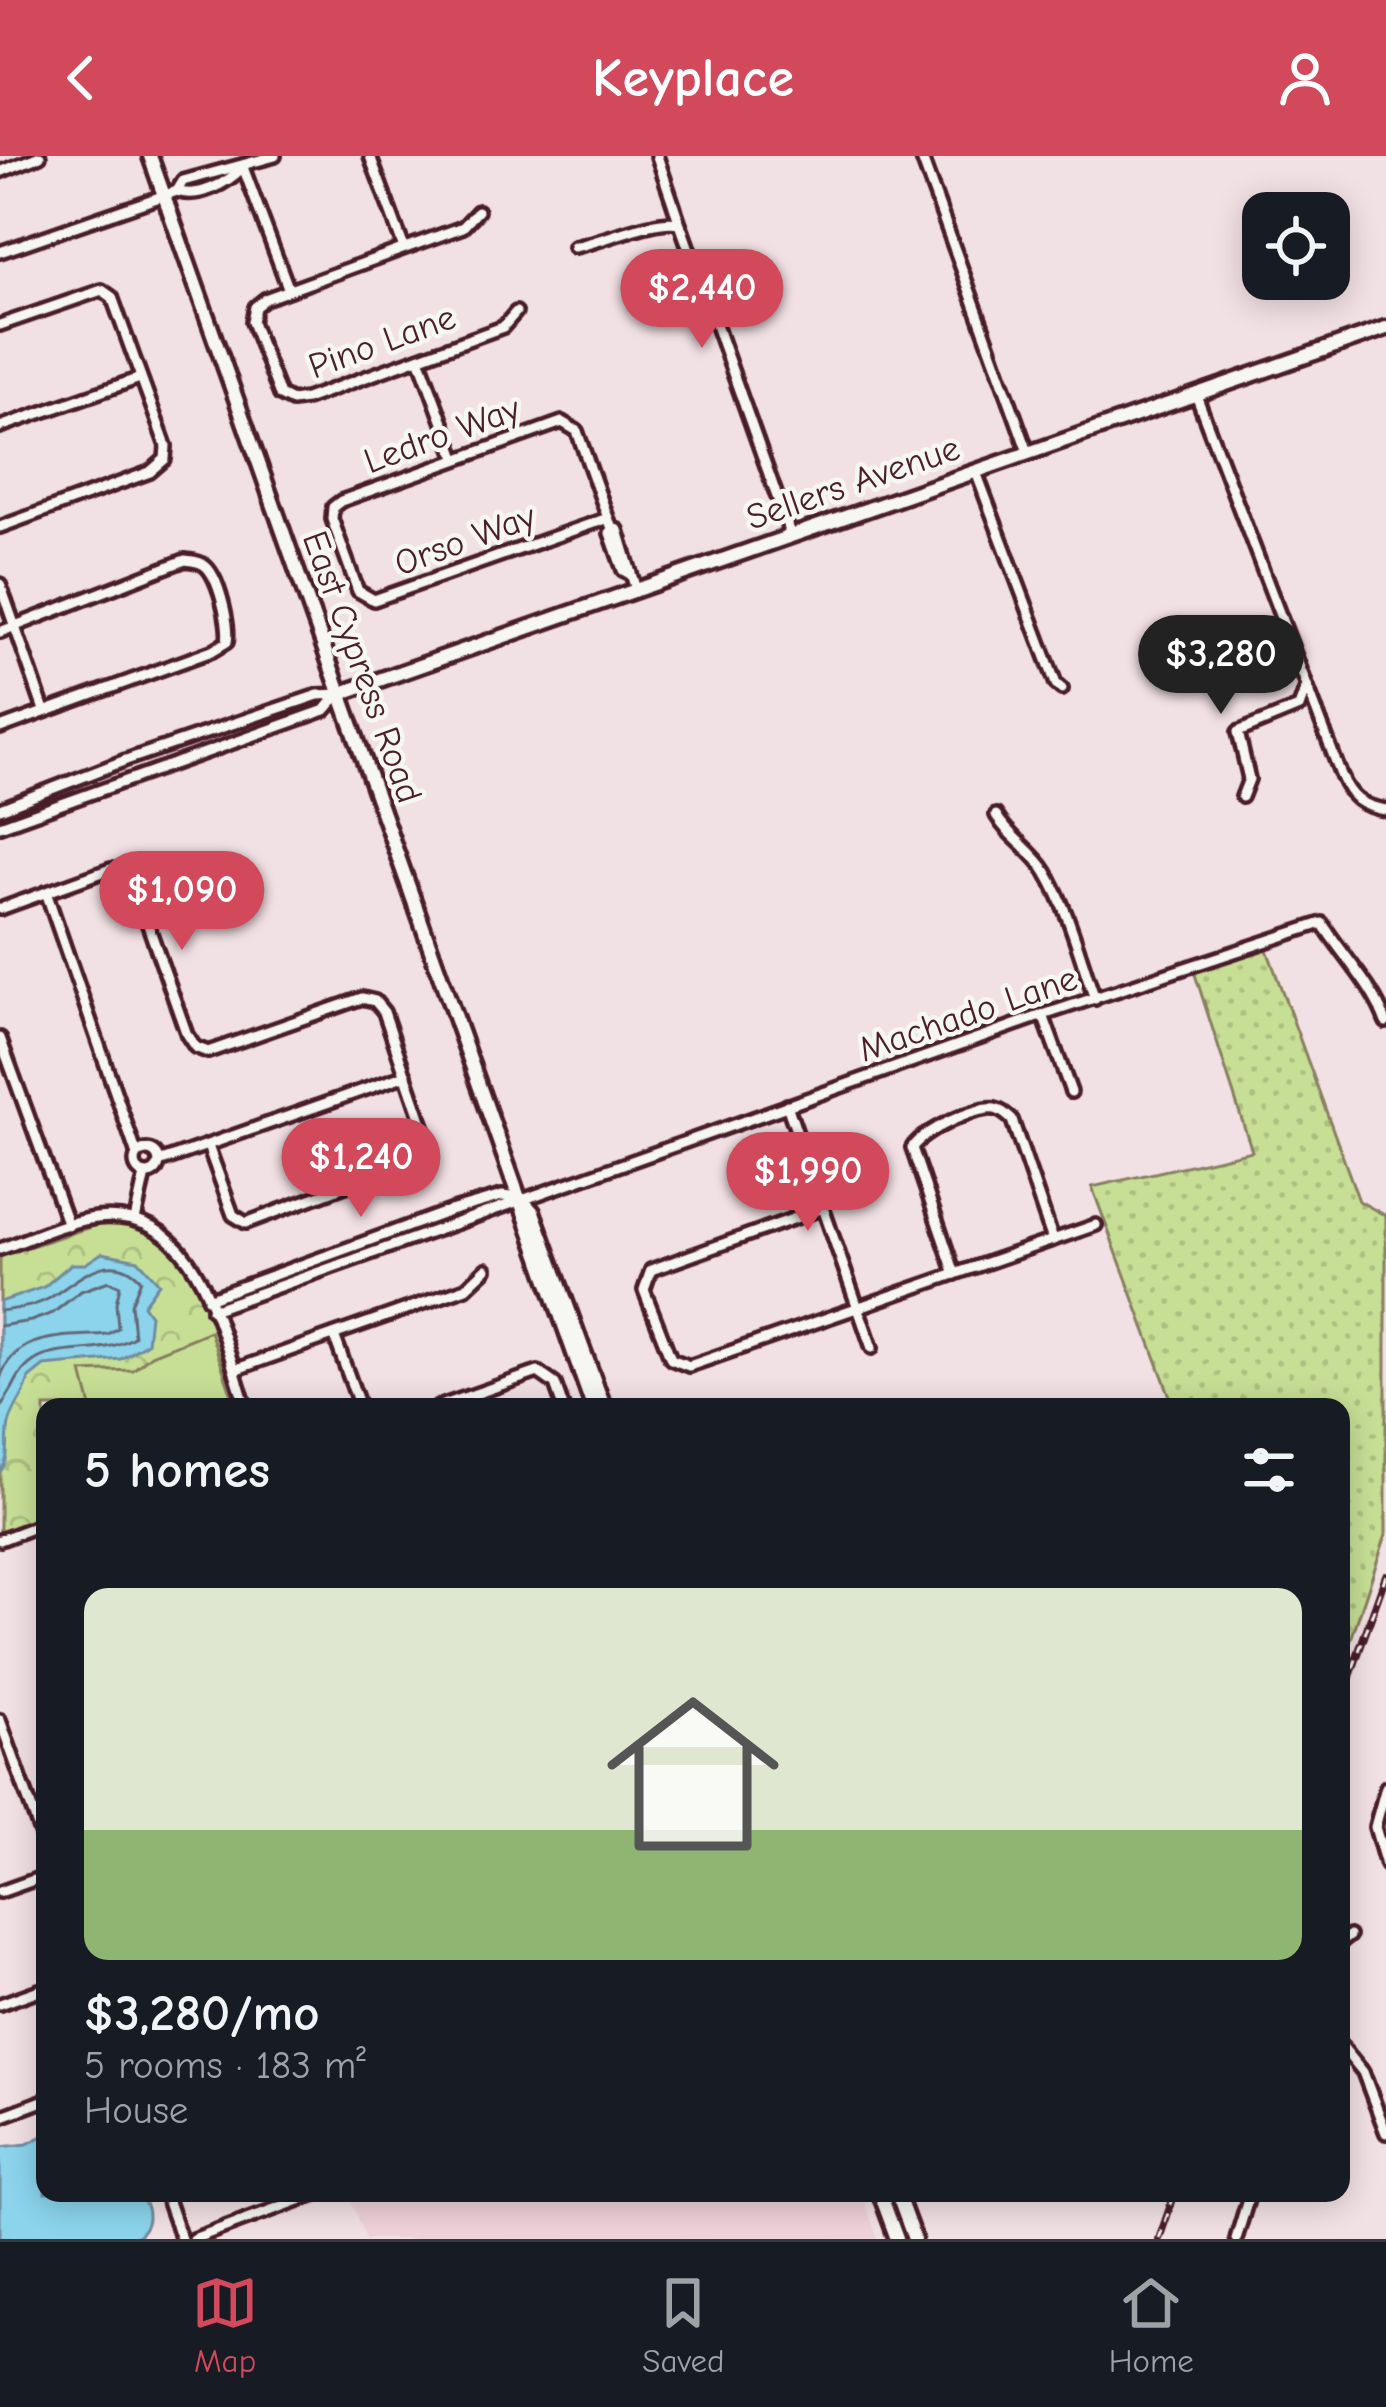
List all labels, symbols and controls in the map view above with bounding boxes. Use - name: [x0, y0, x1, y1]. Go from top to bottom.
- icon: back: [48, 45, 114, 111]
- icon: person: [1272, 45, 1338, 111]
- text: Keyplace: [592, 47, 794, 110]
- map controls: [1242, 192, 1350, 300]
- button: locate: [1242, 192, 1350, 300]
- pin: $2,440: [604, 249, 800, 351]
- text: $2,440: [647, 265, 757, 310]
- street label: Pino Lane: [303, 297, 461, 387]
- street label: Ledro Way: [359, 388, 526, 482]
- street label: Sellers Avenue: [741, 427, 965, 539]
- street label: Orso Way: [389, 495, 542, 584]
- street label: East Cypress Road: [294, 525, 430, 809]
- pin: $3,280: [1123, 615, 1319, 717]
- text: $3,280: [1165, 631, 1277, 676]
- pin: $1,090: [84, 851, 280, 953]
- text: $1,090: [126, 867, 238, 912]
- street label: Machado Lane: [854, 957, 1082, 1071]
- pin: $1,240: [263, 1118, 459, 1220]
- pin: $1,990: [710, 1132, 906, 1234]
- text: $1,240: [308, 1134, 414, 1179]
- text: $1,990: [753, 1148, 863, 1193]
- icon: filters: [1236, 1437, 1302, 1503]
- text: 5 homes: [84, 1441, 270, 1500]
- icon: home: [585, 1666, 801, 1882]
- text: $3,280/mo: [84, 1984, 320, 2043]
- text: 5 rooms · 183 m²: [84, 2043, 366, 2088]
- text: House: [84, 2088, 188, 2133]
- tab: Map: [192, 2270, 258, 2380]
- tab: Saved: [642, 2270, 725, 2380]
- tab: Home: [1109, 2270, 1194, 2380]

